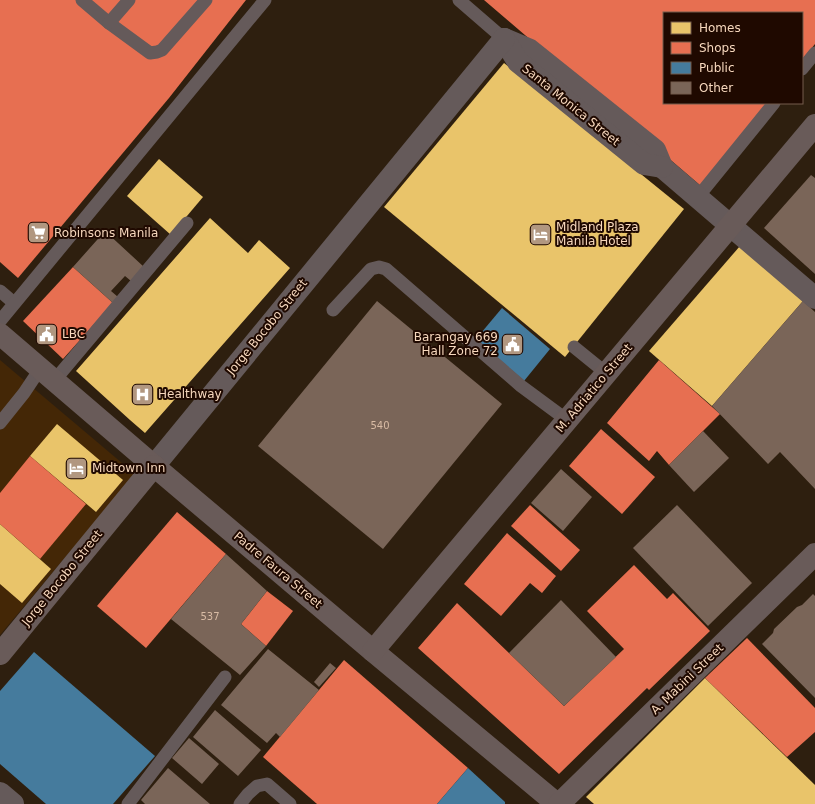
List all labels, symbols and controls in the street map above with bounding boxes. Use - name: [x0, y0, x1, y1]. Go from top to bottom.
- legend: [663, 12, 803, 104]
- text: Homes: [699, 21, 741, 35]
- text: Shops: [699, 41, 735, 55]
- street label: Santa Monica Street: [519, 61, 623, 149]
- text: Public: [699, 61, 735, 75]
- text: Other: [699, 81, 733, 95]
- supermarket icon: Robinsons Manila: [26, 220, 52, 246]
- place label: Midland Plaza Manila Hotel: [556, 220, 639, 248]
- hotel icon: Midland Plaza Manila Hotel: [527, 221, 553, 247]
- place label: Robinsons Manila: [54, 226, 158, 240]
- street label: Jorge Bocobo Street: [223, 276, 310, 378]
- public building icon: LBC: [34, 321, 60, 347]
- place label: LBC: [62, 327, 85, 341]
- place label: Barangay 669 Hall Zone 72: [414, 330, 498, 358]
- public building icon: Barangay 669 Hall Zone 72: [500, 331, 526, 357]
- street label: M. Adriatico Street: [553, 341, 635, 435]
- hospital icon: Healthway: [130, 381, 156, 407]
- place label: Healthway: [158, 387, 222, 401]
- house number: 540: [370, 420, 390, 431]
- hotel icon: Midtown Inn: [63, 455, 89, 481]
- place label: Midtown Inn: [92, 461, 165, 475]
- street label: Jorge Bocobo Street: [18, 527, 105, 629]
- street label: Padre Faura Street: [231, 529, 325, 611]
- house number: 537: [200, 611, 220, 622]
- street label: A. Mabini Street: [648, 641, 726, 717]

